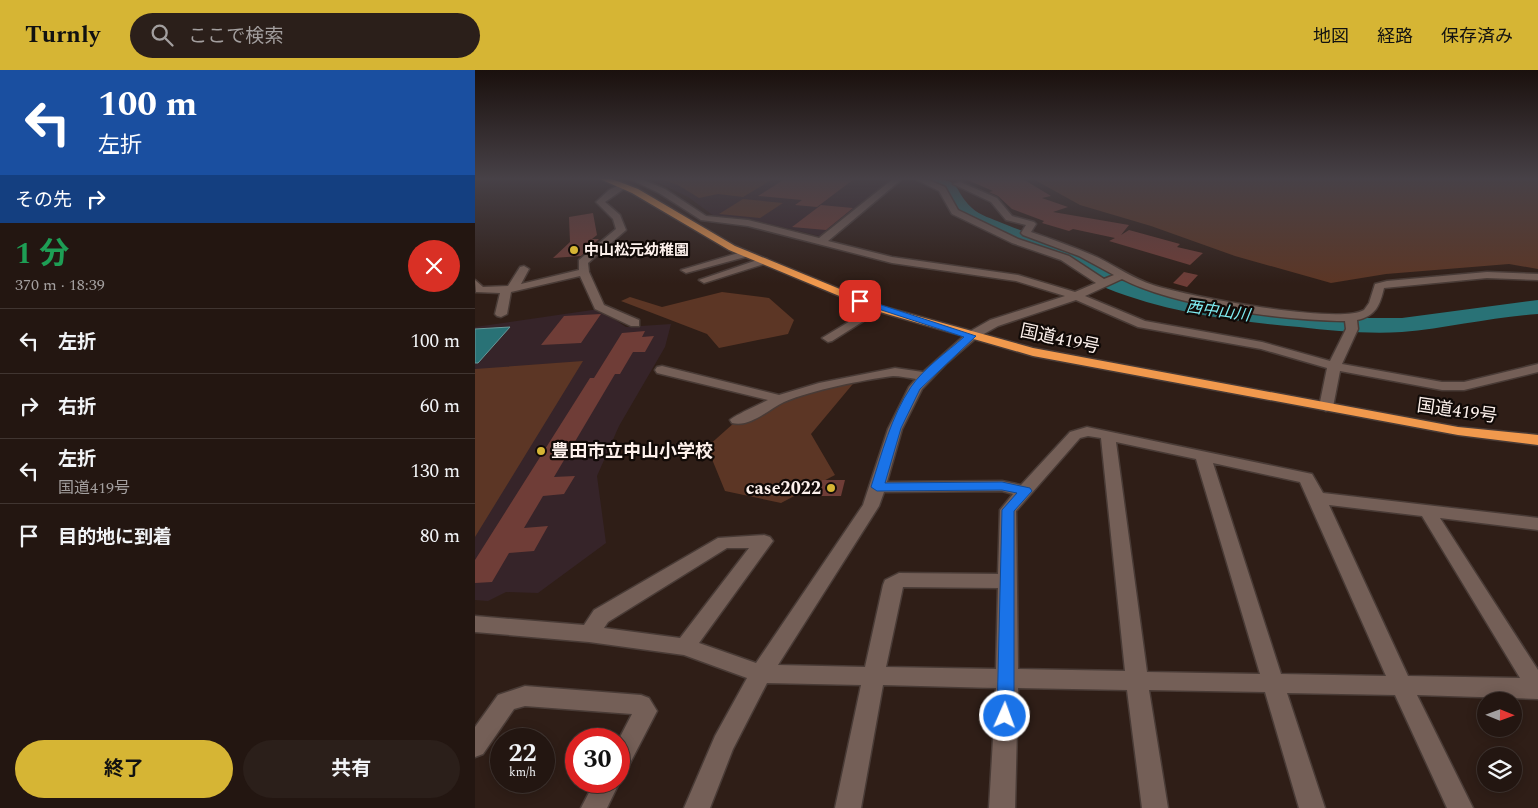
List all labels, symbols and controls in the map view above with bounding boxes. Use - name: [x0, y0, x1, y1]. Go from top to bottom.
- search box: [130, 13, 480, 58]
- text: Turnly: [25, 17, 100, 53]
- icon: search: [148, 21, 176, 49]
- text: ここで検索: [188, 22, 283, 51]
- text: 地図: [1313, 23, 1349, 50]
- text: 経路: [1377, 23, 1413, 50]
- text: 保存済み: [1441, 23, 1513, 50]
- text: 100 m: [98, 78, 197, 131]
- icon: left: [15, 90, 80, 155]
- text: 左折: [98, 129, 142, 162]
- icon: right: [82, 185, 110, 213]
- text: その先: [15, 186, 72, 215]
- text: 1 分: [15, 231, 69, 277]
- place label: 中山松元幼稚園: [584, 239, 689, 262]
- button: close: [408, 240, 460, 292]
- marker: 中山松元幼稚園: [568, 244, 580, 256]
- text: 370 m · 18:39: [15, 273, 105, 297]
- pin: [839, 280, 881, 322]
- icon: arrive: [846, 287, 874, 315]
- water label: 西中山川: [1185, 295, 1253, 328]
- street label: 国道419号: [1018, 317, 1102, 361]
- icon: left: [15, 327, 43, 355]
- text: 100 m: [410, 327, 460, 356]
- text: 左折: [58, 328, 96, 357]
- icon: right: [15, 392, 43, 420]
- text: 60 m: [420, 392, 460, 421]
- street label: 国道419号: [1415, 392, 1499, 430]
- text: 右折: [58, 393, 96, 422]
- place label: 豊田市立中山小学校: [551, 438, 713, 465]
- text: 左折: [58, 445, 96, 474]
- marker: 豊田市立中山小学校: [535, 445, 547, 457]
- icon: left: [15, 457, 43, 485]
- text: 130 m: [410, 457, 460, 486]
- place label: case2022: [746, 475, 821, 502]
- text: 国道419号: [58, 476, 130, 500]
- marker: case2022: [825, 482, 837, 494]
- icon: arrive: [15, 522, 43, 550]
- text: 80 m: [420, 522, 460, 551]
- text: 目的地に到着: [58, 523, 172, 552]
- position arrow: [978, 689, 1030, 741]
- north arrow: [1477, 692, 1523, 738]
- map controls: [1477, 692, 1522, 792]
- speed limit sign: 30: [565, 728, 630, 793]
- text: 22: [508, 735, 537, 773]
- button: 終了: [15, 740, 233, 798]
- button: 共有: [243, 740, 460, 798]
- button: layers: [1477, 747, 1522, 792]
- text: km/h: [509, 763, 536, 782]

